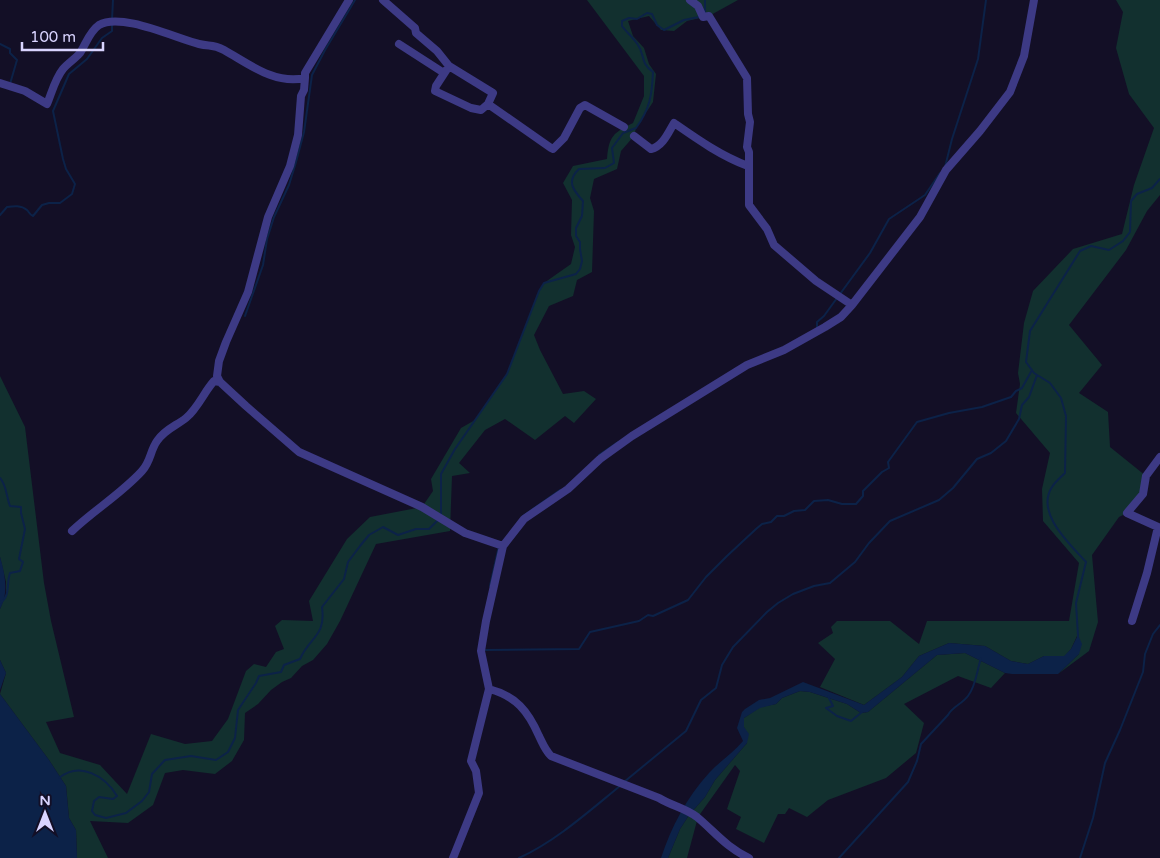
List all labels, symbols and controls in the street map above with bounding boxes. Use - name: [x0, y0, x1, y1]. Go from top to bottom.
- scale bar: [22, 20, 104, 52]
- text: 100 m: [30, 28, 76, 46]
- north arrow: [20, 788, 70, 838]
- text: N: [39, 792, 51, 809]

